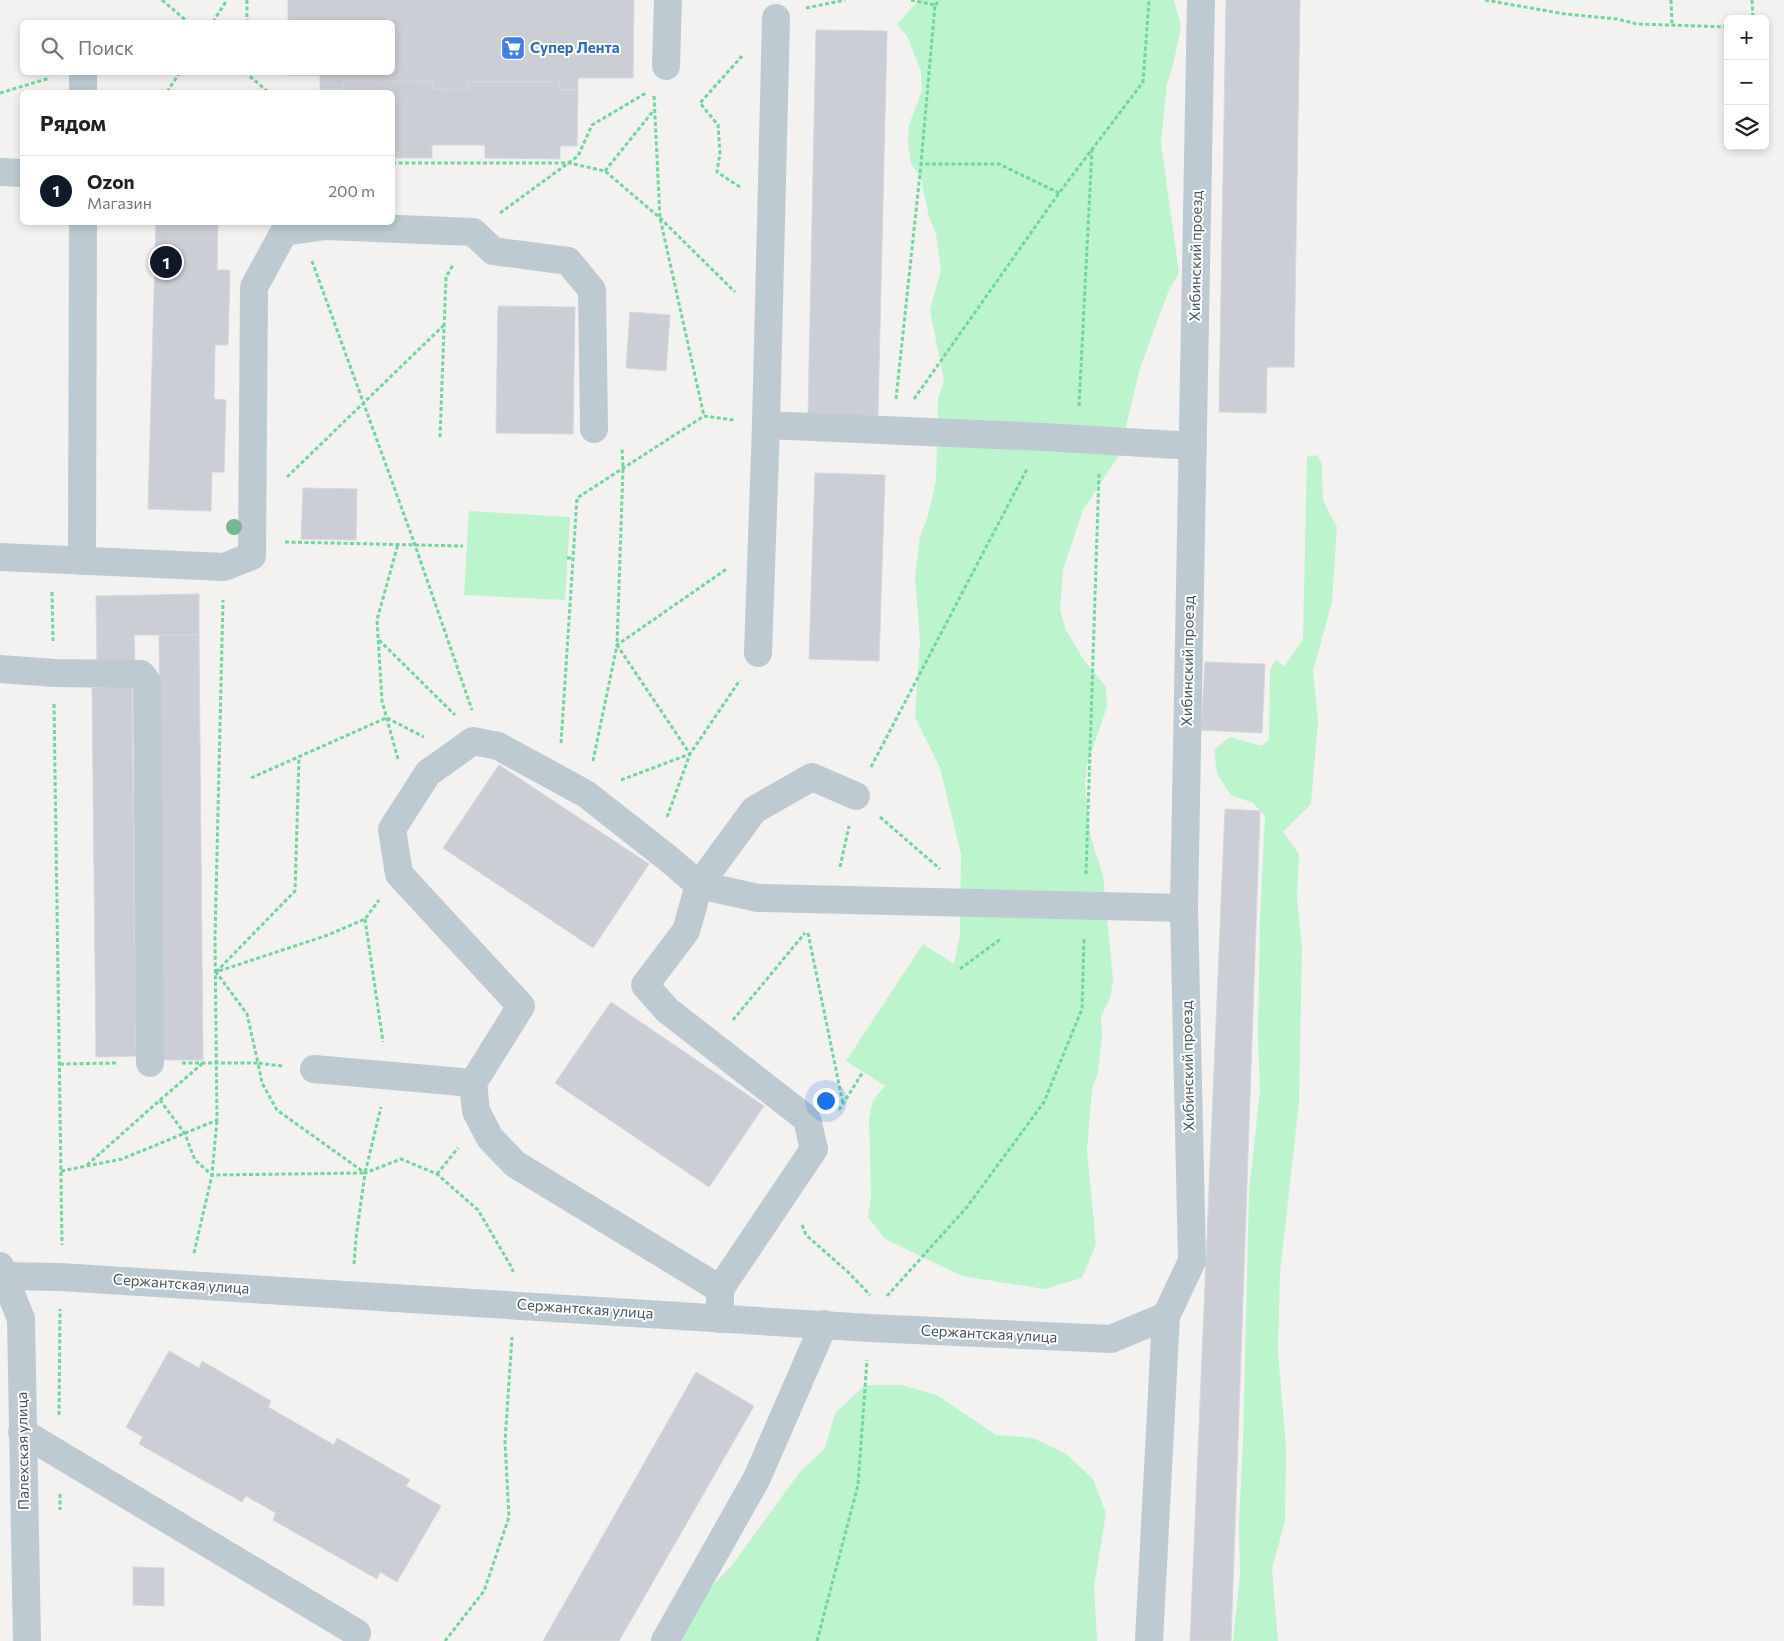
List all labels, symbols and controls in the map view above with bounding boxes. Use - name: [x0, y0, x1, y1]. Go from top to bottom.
- map controls: [1724, 15, 1769, 150]
- button: +: [1724, 15, 1769, 60]
- search box: [20, 20, 395, 75]
- icon: search: [38, 34, 66, 62]
- supermarket icon: Супер Лента: [500, 35, 526, 61]
- text: Поиск: [78, 36, 134, 59]
- place label: Супер Лента: [530, 38, 620, 56]
- button: −: [1724, 60, 1769, 105]
- button: layers: [1724, 105, 1769, 150]
- text: Рядом: [40, 110, 106, 135]
- text: Ozon: [87, 170, 135, 193]
- text: 1: [52, 181, 60, 200]
- text: 200 m: [328, 181, 375, 200]
- street label: Хибинский проезд: [1185, 190, 1205, 322]
- text: Магазин: [87, 193, 152, 212]
- pin: 1: [150, 243, 182, 281]
- street label: Хибинский проезд: [1177, 595, 1197, 727]
- street label: Хибинский проезд: [1177, 1000, 1197, 1132]
- your location: [813, 1088, 839, 1114]
- street label: Сержантская улица: [112, 1269, 250, 1297]
- street label: Сержантская улица: [516, 1294, 654, 1322]
- street label: Сержантская улица: [920, 1320, 1058, 1346]
- street label: Палехская улица: [12, 1392, 32, 1510]

